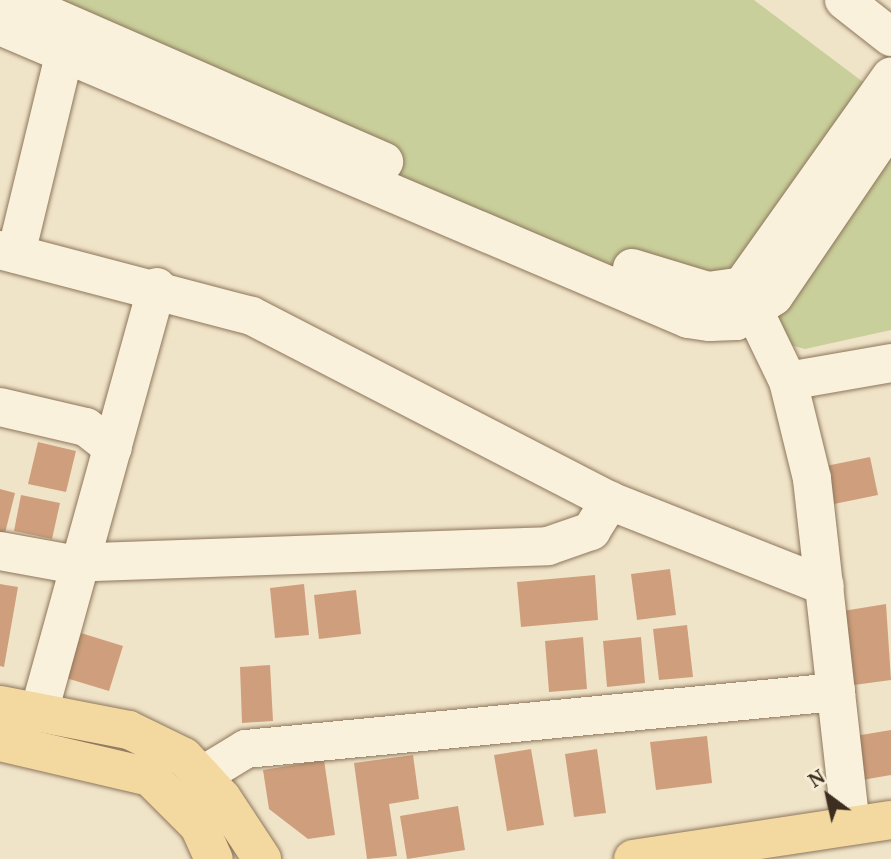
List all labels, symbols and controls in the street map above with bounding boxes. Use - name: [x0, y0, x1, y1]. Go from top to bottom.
- north arrow: [793, 761, 863, 831]
- text: N: [803, 763, 830, 793]

